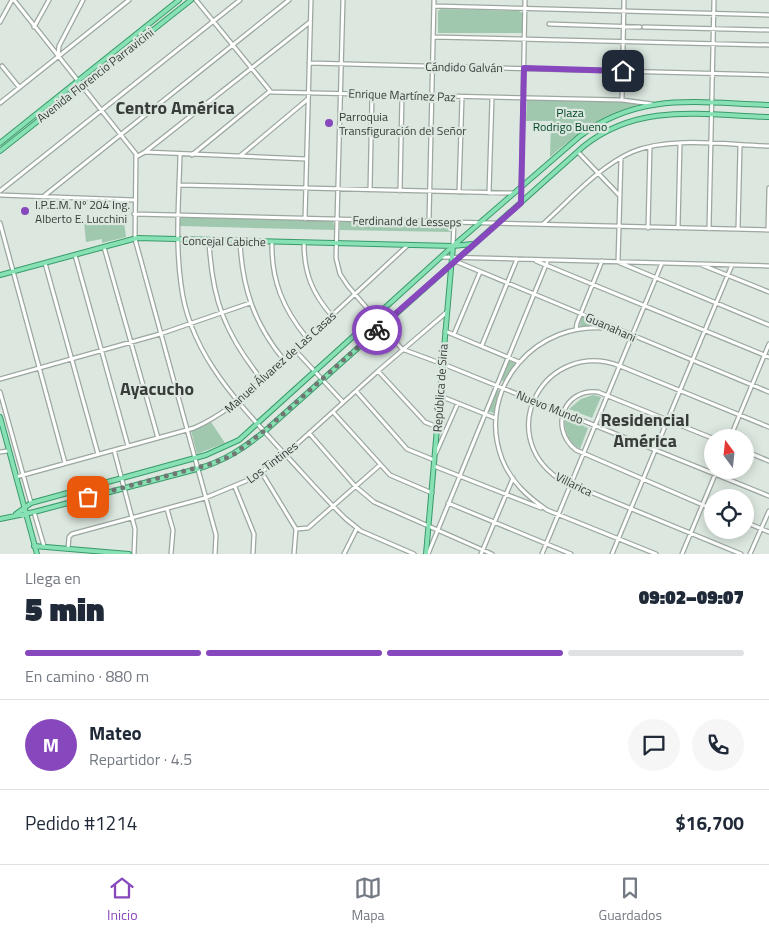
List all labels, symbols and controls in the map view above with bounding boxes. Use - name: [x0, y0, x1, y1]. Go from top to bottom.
- street label: Avenida Florencio Parravicini: [32, 23, 158, 127]
- pin: [602, 50, 644, 92]
- street label: Cándido Galván: [425, 57, 503, 77]
- icon: home: [609, 57, 637, 85]
- street label: Enrique Martínez Paz: [348, 84, 456, 106]
- district label: Centro América: [115, 94, 235, 121]
- park label: Plaza Rodrigo Bueno: [533, 103, 607, 136]
- place label: Parroquia Transfiguración del Señor: [339, 107, 466, 140]
- marker: Parroquia Transfiguración del Señor: [323, 117, 335, 129]
- place label: I.P.E.M. Nº 204 Ing. Alberto E. Lucchini: [35, 195, 130, 228]
- marker: I.P.E.M. Nº 204 Ing. Alberto E. Lucchini: [19, 205, 31, 217]
- street label: Ferdinand de Lesseps: [352, 211, 462, 231]
- street label: Concejal Cabiche: [182, 231, 266, 251]
- courier: [352, 305, 402, 355]
- street label: Manuel Álvarez de Las Casas: [220, 306, 341, 418]
- street label: Guanahani: [583, 307, 639, 347]
- icon: bike: [363, 316, 391, 344]
- street label: República de Siria: [427, 343, 453, 433]
- district label: Ayacucho: [120, 375, 194, 402]
- street label: Nuevo Mundo: [514, 385, 586, 429]
- district label: Residencial América: [600, 406, 690, 454]
- north arrow: [704, 429, 754, 479]
- map controls: [704, 429, 754, 539]
- street label: Los Tintines: [242, 436, 302, 488]
- street label: Villarica: [552, 467, 596, 501]
- pin: [67, 476, 109, 518]
- icon: bag: [74, 483, 102, 511]
- button: locate: [704, 489, 754, 539]
- text: Llega en: [25, 566, 81, 590]
- text: 09:02–09:07: [639, 582, 744, 611]
- text: 5 min: [25, 585, 105, 633]
- text: En camino · 880 m: [25, 664, 149, 688]
- text: Mateo: [89, 718, 142, 747]
- button: chat: [628, 719, 680, 771]
- button: phone: [692, 719, 744, 771]
- text: M: [43, 730, 59, 759]
- text: Repartidor · 4.5: [89, 747, 192, 771]
- text: Pedido #1214: [25, 808, 137, 837]
- text: $16,700: [675, 808, 744, 837]
- tab: Inicio: [107, 874, 138, 925]
- tab: Mapa: [351, 874, 385, 925]
- tab: Guardados: [599, 874, 662, 925]

